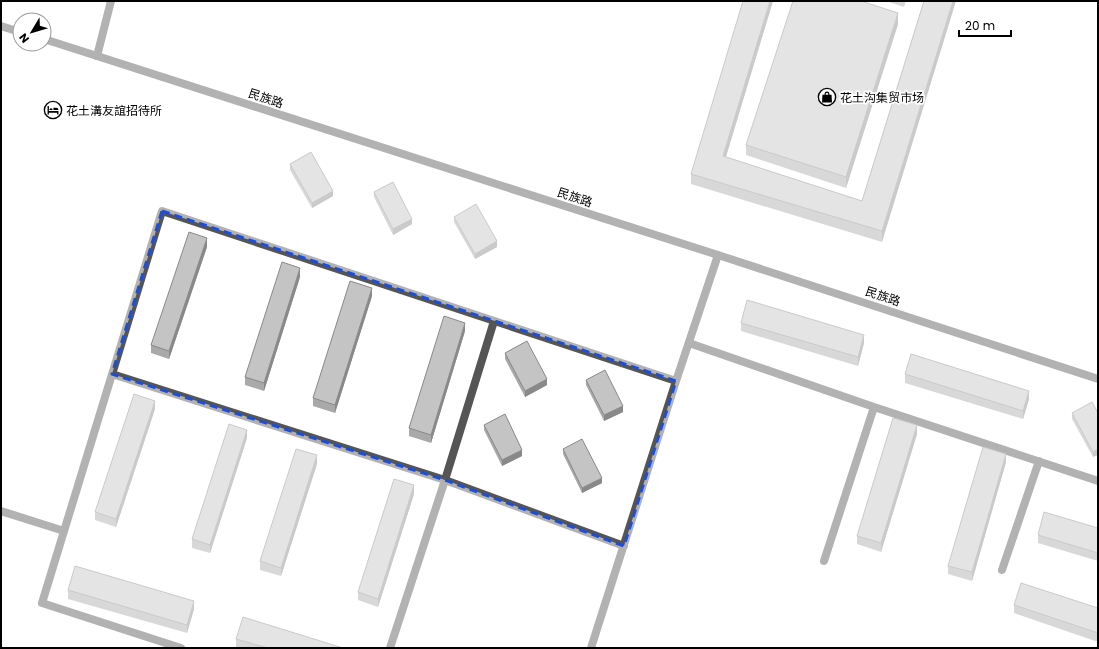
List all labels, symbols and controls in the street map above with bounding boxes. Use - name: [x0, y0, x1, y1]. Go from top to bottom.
- north arrow: [12, 12, 52, 52]
- scale bar: [959, 12, 1011, 38]
- text: 20 m: [965, 17, 995, 34]
- text: N: [15, 30, 33, 46]
- street label: 民族路: [246, 84, 286, 112]
- shop icon: 花土沟集贸市场: [817, 87, 837, 107]
- place label: 花土沟集贸市场: [840, 89, 924, 106]
- hotel icon: 花土溝友誼招待所: [43, 100, 63, 120]
- place label: 花土溝友誼招待所: [66, 102, 162, 119]
- street label: 民族路: [555, 183, 595, 211]
- street label: 民族路: [863, 282, 903, 310]

